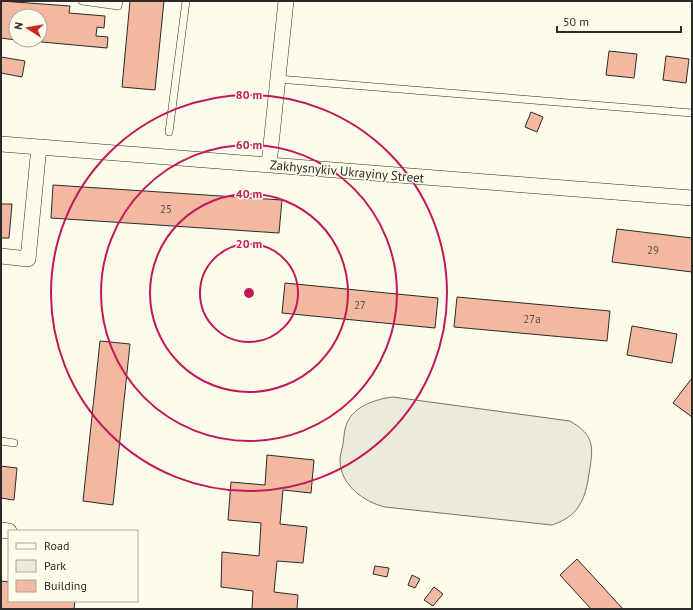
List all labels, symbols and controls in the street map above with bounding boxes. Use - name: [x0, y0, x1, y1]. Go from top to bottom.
- north arrow: [8, 8, 48, 48]
- scale bar: [557, 8, 681, 34]
- text: 50 m: [563, 14, 589, 29]
- text: N: [11, 21, 26, 31]
- text: 80 m: [236, 87, 262, 102]
- text: 60 m: [236, 137, 262, 152]
- street label: Zakhysnykiv Ukrayiny Street: [269, 156, 425, 187]
- text: 40 m: [236, 186, 262, 201]
- house number: 25: [160, 202, 172, 216]
- text: 20 m: [236, 236, 262, 251]
- house number: 29: [647, 243, 659, 257]
- centre of rings: [242, 286, 256, 300]
- house number: 27: [354, 298, 366, 312]
- house number: 27а: [523, 312, 541, 326]
- legend: [8, 530, 138, 602]
- text: Road: [44, 538, 69, 553]
- text: Park: [44, 558, 66, 573]
- text: Building: [44, 578, 87, 593]

